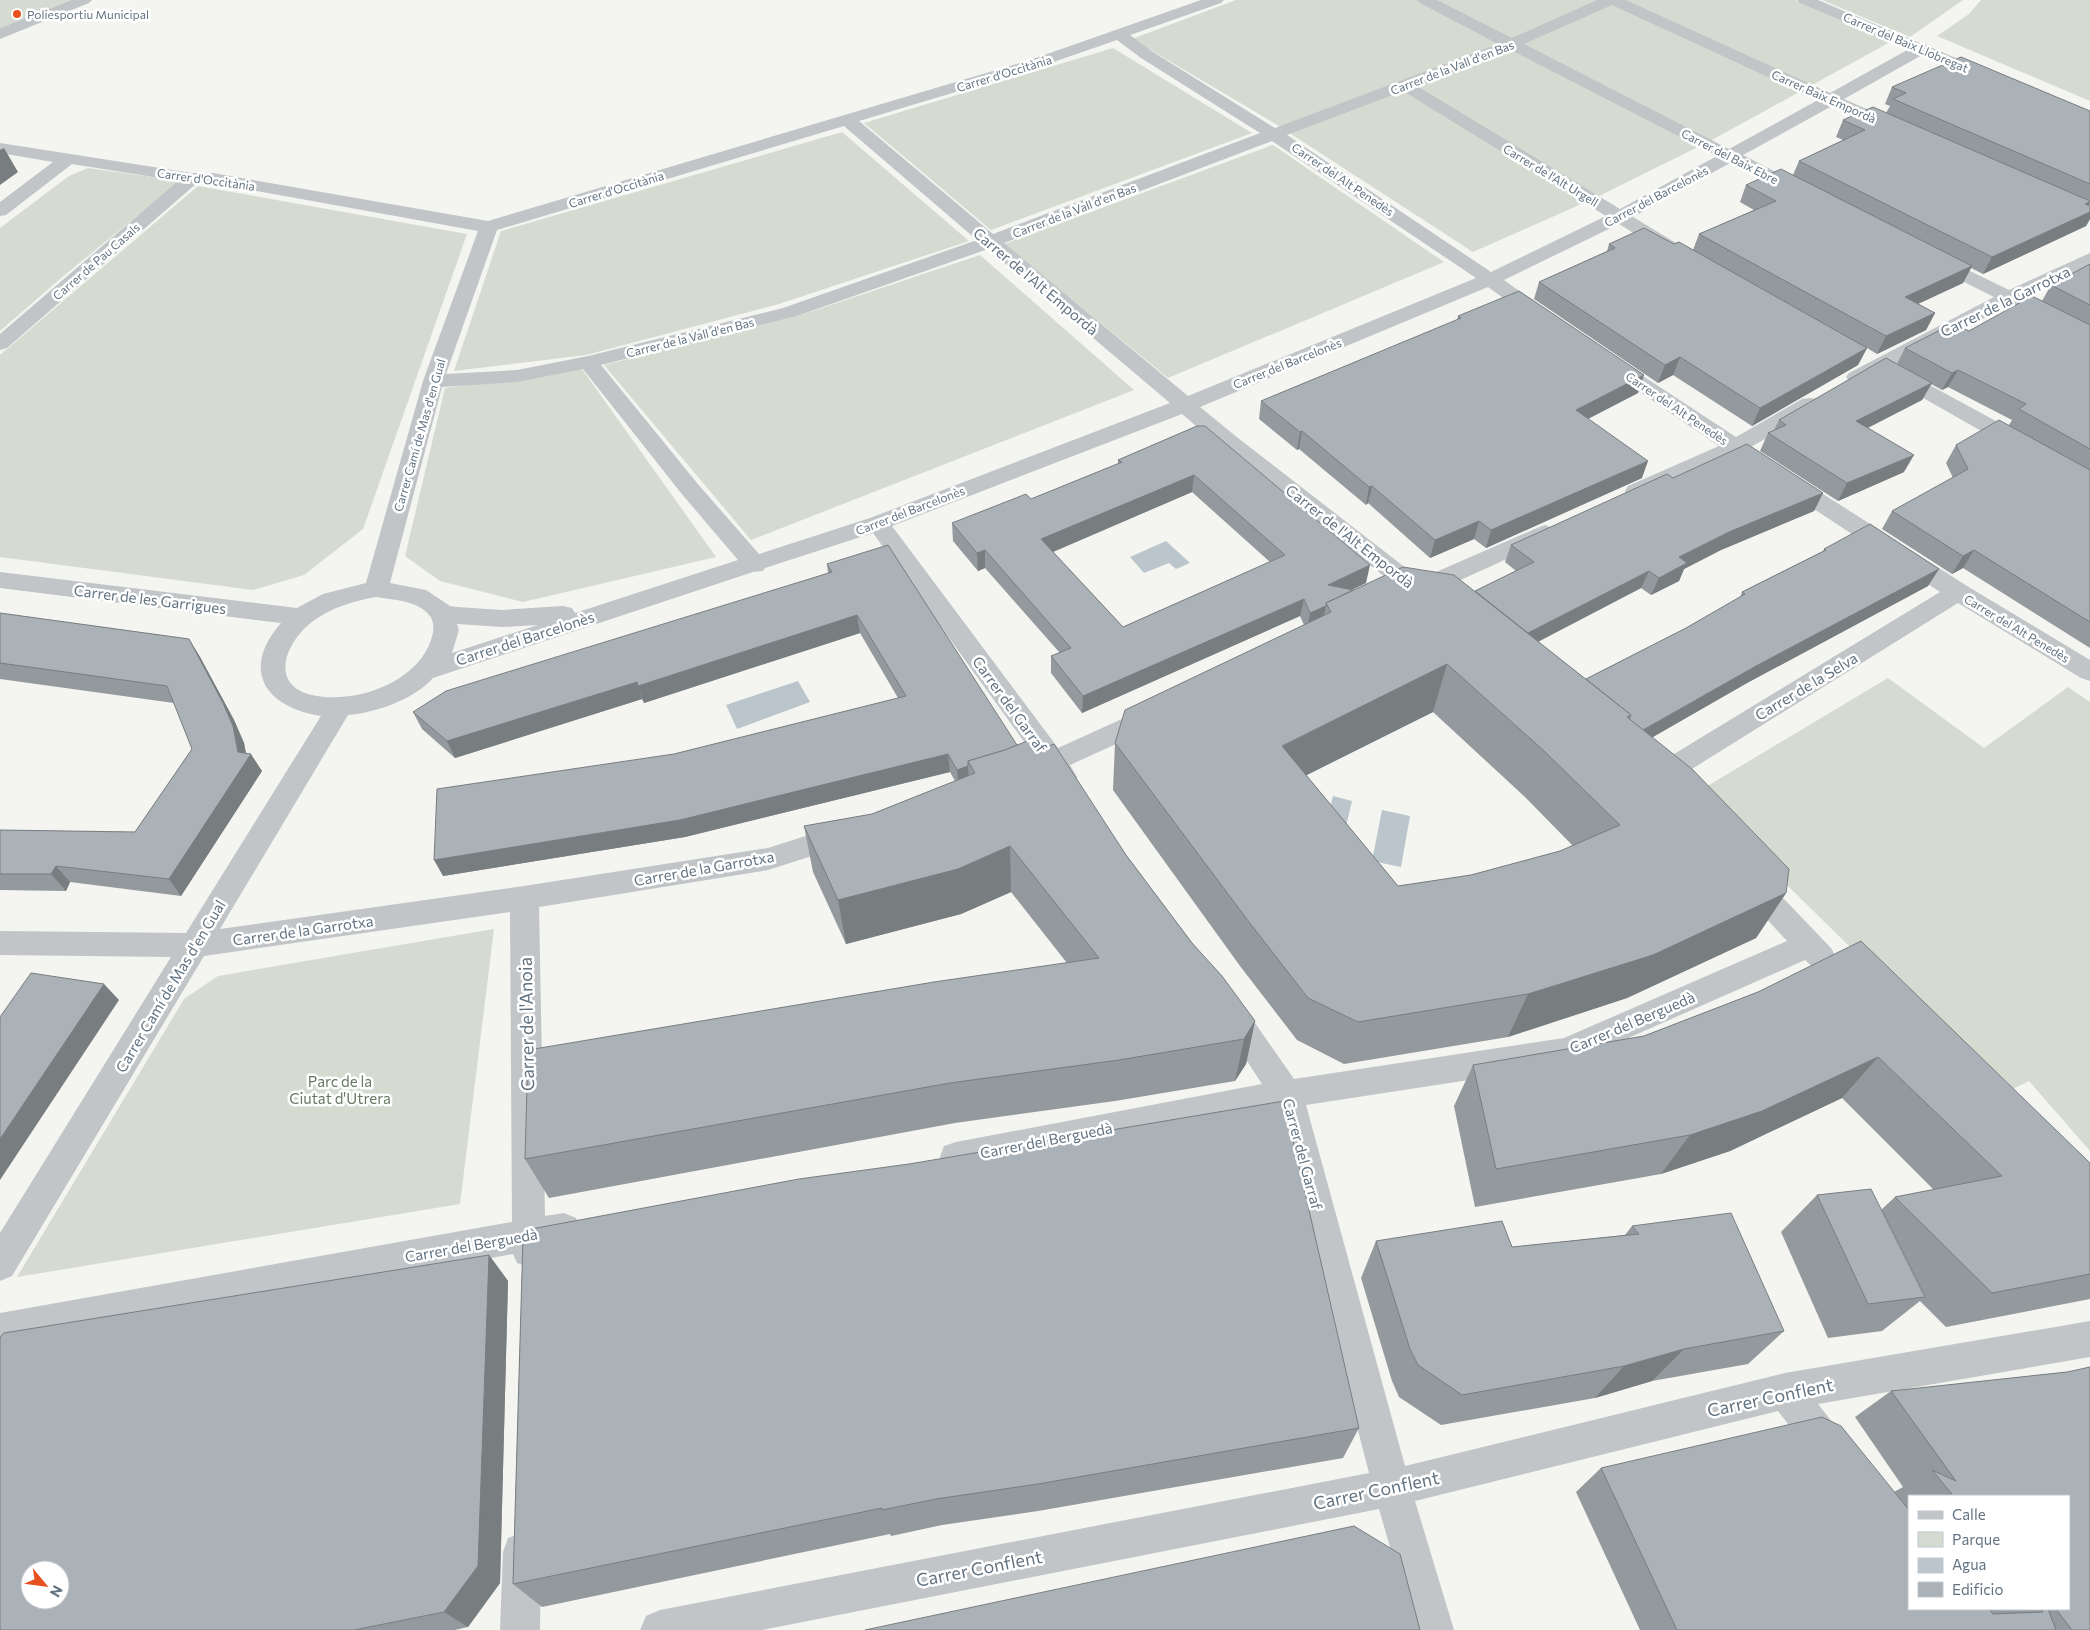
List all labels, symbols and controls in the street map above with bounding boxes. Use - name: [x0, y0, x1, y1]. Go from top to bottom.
- place label: Poliesportiu Municipal: [27, 7, 149, 21]
- marker: Poliesportiu Municipal: [11, 8, 23, 20]
- street label: Carrer del Baix Llobregat: [1841, 9, 1971, 75]
- street label: Carrer de la Vall d'en Bas: [1388, 37, 1516, 97]
- street label: Carrer d'Occitània: [955, 52, 1053, 94]
- street label: Carrer Baix Empordà: [1770, 67, 1878, 125]
- street label: Carrer del Baix Ebre: [1679, 126, 1781, 186]
- street label: Carrer del Alt Penedès: [1289, 140, 1397, 218]
- street label: Carrer de l'Alt Urgell: [1501, 141, 1601, 209]
- street label: Carrer del Barcelonès: [1602, 163, 1710, 229]
- street label: Carrer d'Occitània: [156, 165, 256, 193]
- street label: Carrer d'Occitània: [567, 168, 665, 210]
- street label: Carrer de la Vall d'en Bas: [1010, 180, 1138, 240]
- street label: Carrer de Pau Casals: [50, 220, 142, 302]
- street label: Carrer de l'Alt Empordà: [970, 224, 1102, 338]
- street label: Carrer de la Garrotxa: [1937, 262, 2073, 340]
- street label: Carrer de la Vall d'en Bas: [625, 314, 755, 360]
- street label: Carrer del Barcelonès: [1231, 335, 1343, 391]
- street label: Carrer Camí de Mas d'en Gual: [390, 357, 448, 513]
- street label: Carrer del Alt Penedès: [1623, 369, 1731, 447]
- street label: Carrer de l'Alt Empordà: [1282, 480, 1418, 592]
- street label: Carrer del Barcelonès: [853, 483, 967, 537]
- street label: Carrer de les Garrigues: [73, 581, 227, 617]
- street label: Carrer del Alt Penedès: [1962, 591, 2072, 665]
- street label: Carrer del Barcelonès: [453, 607, 597, 669]
- street label: Carrer de la Selva: [1751, 648, 1861, 724]
- street label: Carrer del Garraf: [969, 652, 1051, 756]
- street label: Carrer de la Garrotxa: [633, 847, 775, 889]
- street label: Carrer Camí de Mas d'en Gual: [111, 897, 229, 1075]
- street label: Carrer de la Garrotxa: [231, 911, 375, 949]
- street label: Carrer de l'Anoia: [514, 957, 538, 1091]
- street label: Carrer del Berguedà: [1567, 987, 1697, 1057]
- park label: Parc de la Ciutat d'Utrera: [289, 1072, 391, 1107]
- street label: Carrer del Garraf: [1280, 1096, 1327, 1212]
- street label: Carrer del Berguedà: [978, 1118, 1114, 1162]
- street label: Carrer del Berguedà: [403, 1224, 539, 1266]
- street label: Carrer Conflent: [1705, 1373, 1835, 1421]
- street label: Carrer Conflent: [1311, 1466, 1441, 1514]
- legend: [1908, 1495, 2070, 1610]
- text: Calle: [1952, 1505, 1986, 1523]
- text: Parque: [1952, 1530, 2000, 1548]
- street label: Carrer Conflent: [914, 1545, 1044, 1591]
- text: Agua: [1952, 1555, 1986, 1573]
- north arrow: [20, 1560, 70, 1610]
- text: Edificio: [1952, 1580, 2003, 1598]
- text: N: [47, 1583, 67, 1600]

